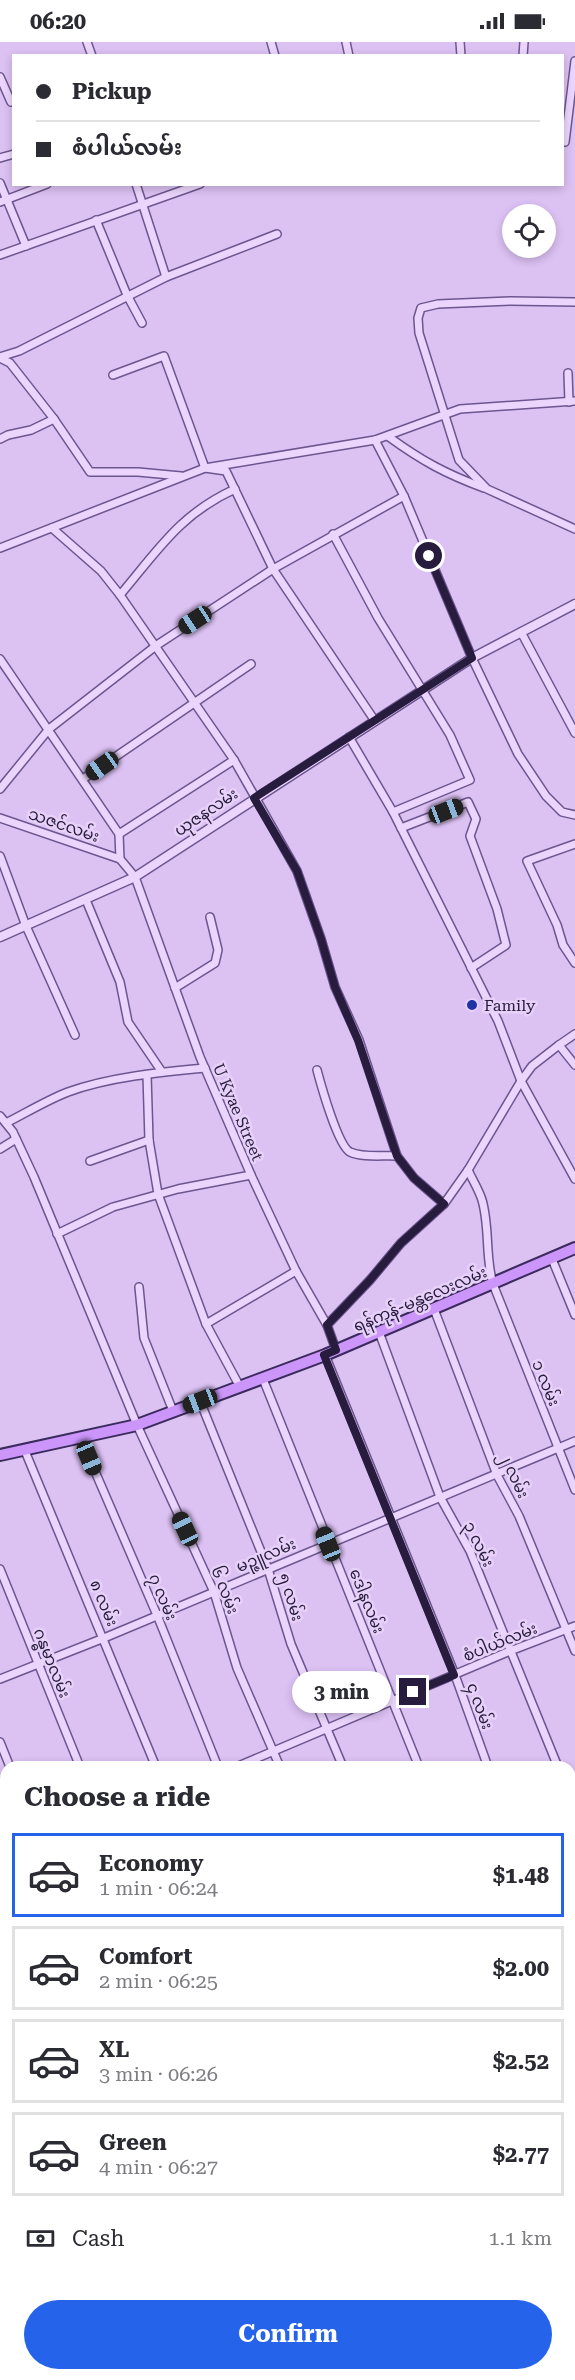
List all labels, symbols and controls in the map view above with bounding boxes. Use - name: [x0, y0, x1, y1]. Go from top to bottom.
- text: 06:20: [30, 9, 86, 34]
- text: Pickup: [72, 79, 152, 104]
- text: စံပါယ်လမ်း: [72, 135, 182, 160]
- map controls: [502, 204, 556, 258]
- button: locate: [502, 204, 556, 258]
- route start: [415, 542, 442, 569]
- car: [175, 603, 215, 637]
- car: [82, 748, 122, 784]
- street label: ယုဇနလမ်း: [170, 782, 244, 844]
- car: [426, 796, 466, 826]
- street label: သဇင်လမ်း: [26, 802, 103, 846]
- place label: Family: [484, 996, 536, 1015]
- marker: Family: [465, 998, 479, 1012]
- street label: U Kyae Street: [209, 1060, 267, 1164]
- street label: ရန်ကုန်-မန္တလေးလမ်း: [350, 1260, 491, 1340]
- street label: ၁ လမ်း: [528, 1356, 566, 1409]
- car: [180, 1386, 220, 1416]
- car: [74, 1438, 104, 1478]
- street label: ၂ လမ်း: [491, 1448, 535, 1503]
- car: [169, 1509, 201, 1549]
- street label: ၃ လမ်း: [456, 1517, 500, 1572]
- car: [313, 1524, 343, 1564]
- street label: မဉ္ဇူလမ်း: [232, 1532, 300, 1580]
- street label: ၆ လမ်း: [207, 1563, 245, 1617]
- street label: ဒေါနလမ်း: [342, 1565, 390, 1638]
- street label: ၇ လမ်း: [141, 1570, 183, 1625]
- street label: ၅ လမ်း: [271, 1570, 309, 1624]
- street label: ၈ လမ်း: [86, 1576, 124, 1629]
- street label: စံပါယ်လမ်း: [459, 1617, 540, 1665]
- street label: ဂန္ဓမာလမ်း: [25, 1625, 76, 1702]
- callout: 3 min: [293, 1671, 392, 1713]
- route end: [399, 1678, 426, 1705]
- street label: ၄ လမ်း: [459, 1679, 499, 1733]
- text: 3 min: [314, 1680, 369, 1704]
- text: Choose a ride: [24, 1781, 210, 1813]
- icon: car: [27, 1848, 81, 1902]
- text: Economy: [99, 1851, 203, 1876]
- text: $1.48: [493, 1863, 549, 1888]
- text: 1 min · 06:24: [99, 1876, 218, 1900]
- icon: car: [27, 1941, 81, 1995]
- text: Comfort: [99, 1944, 192, 1969]
- text: $2.00: [493, 1956, 549, 1981]
- text: 2 min · 06:25: [99, 1969, 218, 1993]
- icon: car: [27, 2034, 81, 2088]
- text: XL: [99, 2037, 129, 2062]
- text: $2.52: [493, 2049, 549, 2074]
- text: 3 min · 06:26: [99, 2062, 218, 2086]
- icon: car: [27, 2127, 81, 2181]
- text: Green: [99, 2130, 167, 2155]
- text: $2.77: [493, 2142, 549, 2167]
- text: 4 min · 06:27: [99, 2155, 218, 2179]
- icon: cash: [24, 2222, 57, 2255]
- text: Cash: [72, 2226, 124, 2251]
- text: 1.1 km: [488, 2226, 552, 2250]
- button: Confirm: [24, 2300, 552, 2369]

